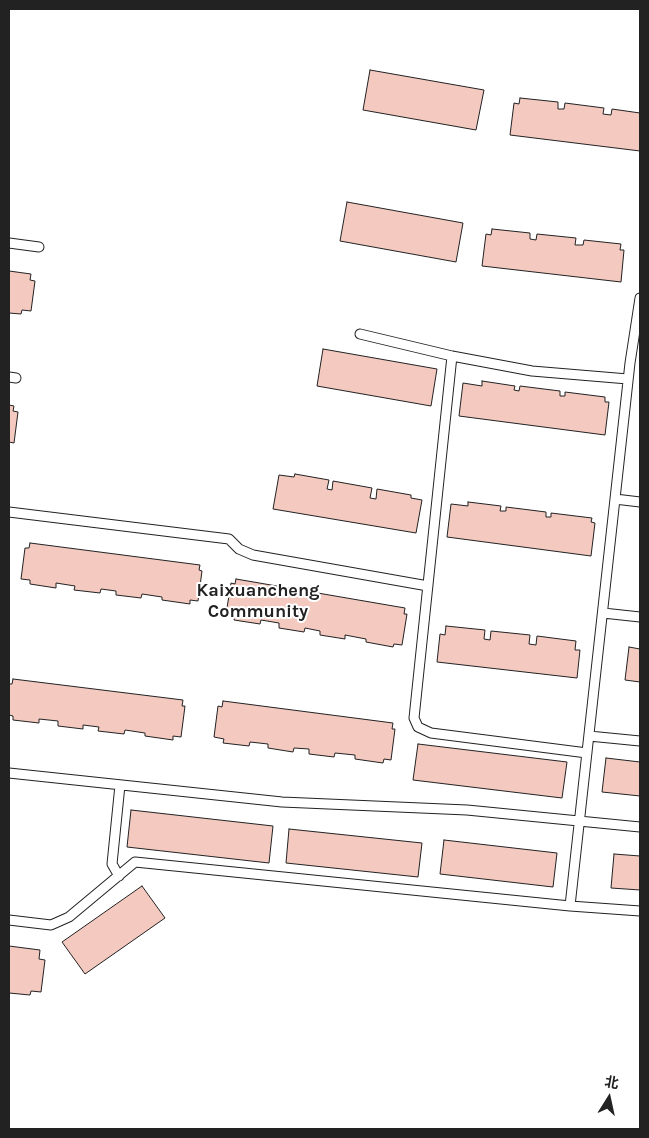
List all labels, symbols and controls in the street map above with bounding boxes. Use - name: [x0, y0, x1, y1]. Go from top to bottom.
- district label: Kaixuancheng Community: [196, 580, 320, 622]
- north arrow: [584, 1073, 634, 1123]
- text: 北: [603, 1073, 620, 1092]

